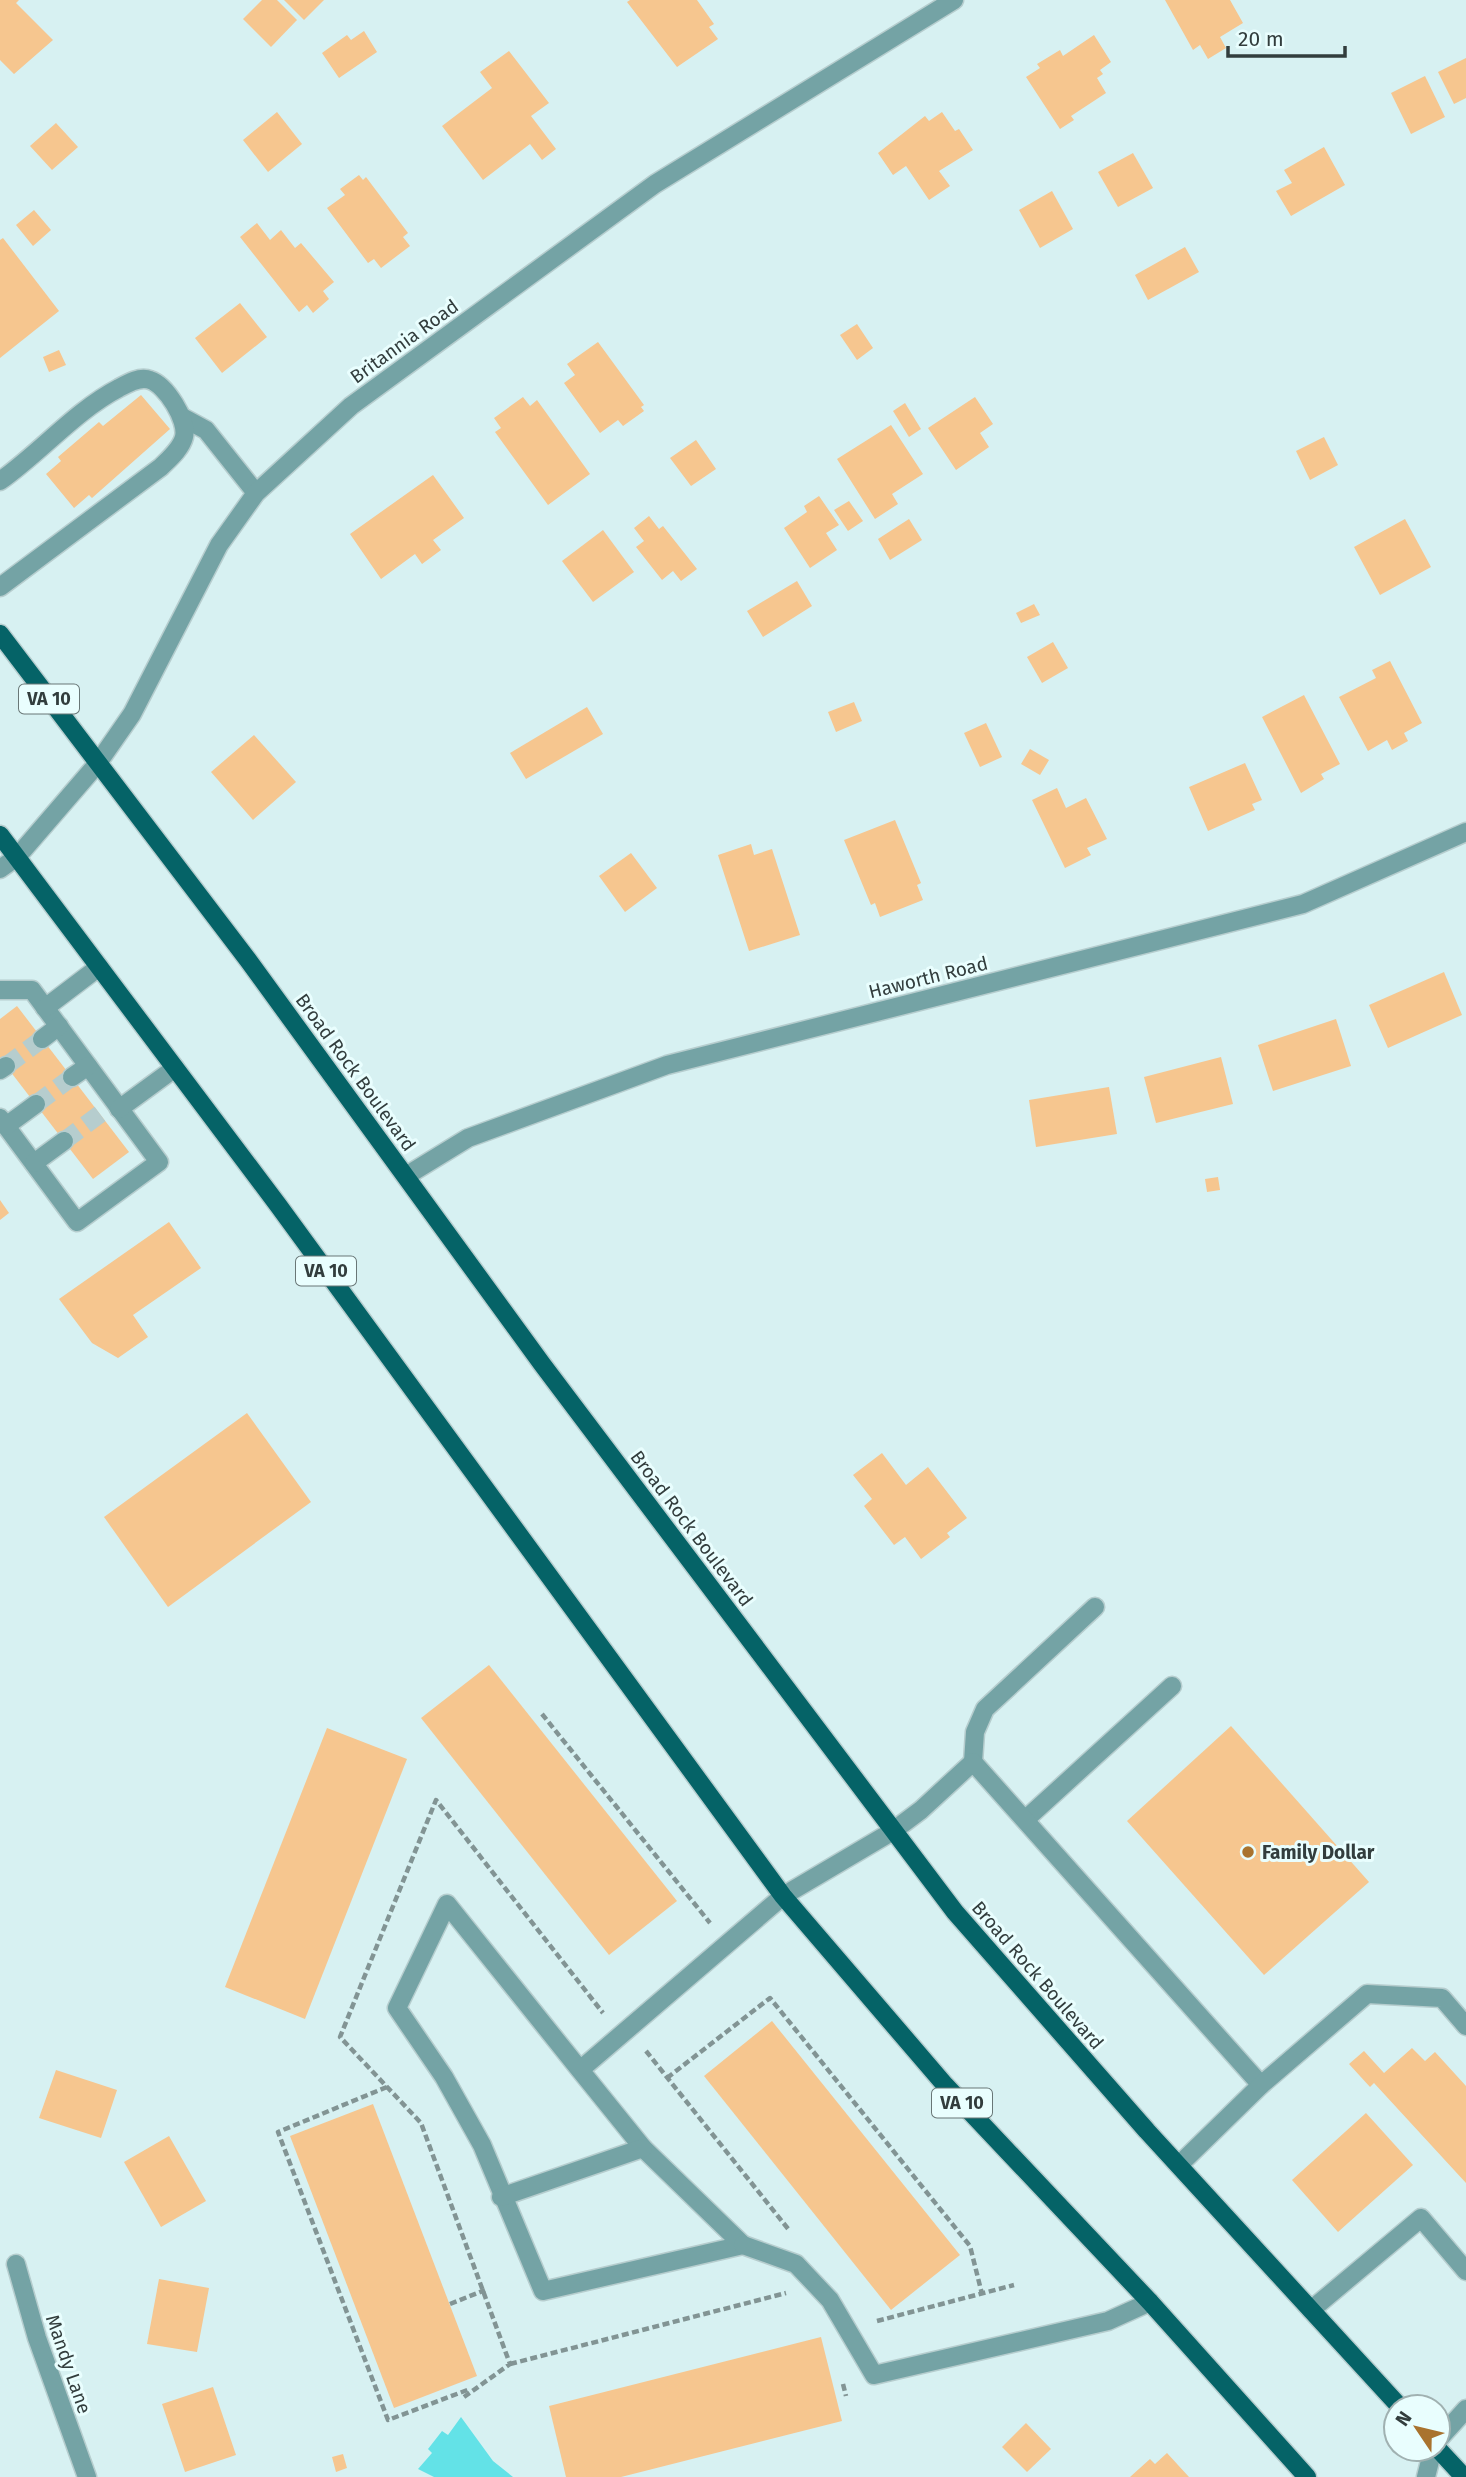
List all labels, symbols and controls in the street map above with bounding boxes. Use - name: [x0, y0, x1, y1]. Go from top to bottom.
- scale bar: [1228, 14, 1345, 58]
- text: 20 m: [1238, 26, 1284, 52]
- street label: Britannia Road: [346, 294, 463, 388]
- road number: VA 10: [19, 684, 79, 714]
- street label: Haworth Road: [866, 952, 990, 1003]
- street label: Broad Rock Boulevard: [291, 989, 420, 1156]
- road number: VA 10: [296, 1256, 356, 1286]
- street label: Broad Rock Boulevard: [626, 1446, 758, 1611]
- place label: Family Dollar: [1262, 1841, 1375, 1864]
- marker: Family Dollar: [1240, 1844, 1256, 1860]
- street label: Broad Rock Boulevard: [967, 1896, 1108, 2054]
- road number: VA 10: [932, 2088, 992, 2118]
- street label: Mandy Lane: [41, 2312, 96, 2417]
- north arrow: [1382, 2393, 1452, 2463]
- text: N: [1390, 2407, 1417, 2430]

